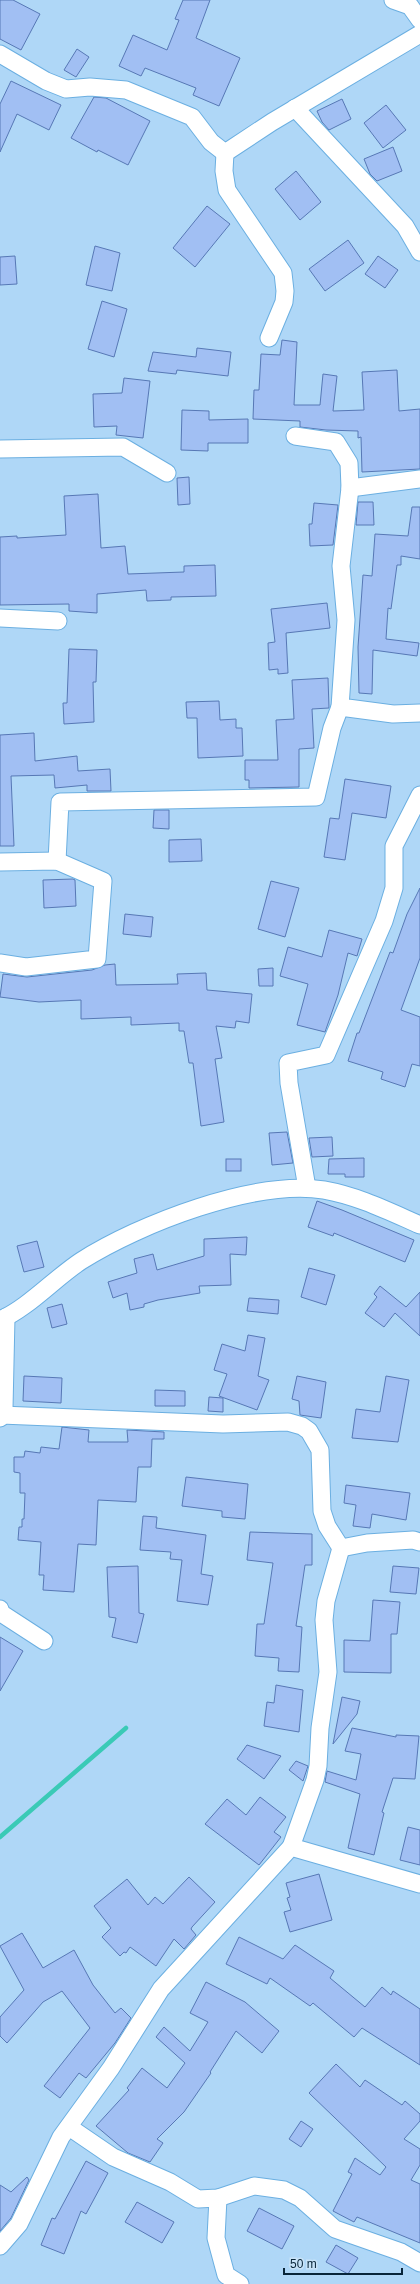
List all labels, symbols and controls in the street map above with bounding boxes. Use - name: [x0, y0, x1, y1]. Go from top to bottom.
- scale bar: [284, 2250, 402, 2276]
- text: 50 m: [290, 2257, 317, 2271]

